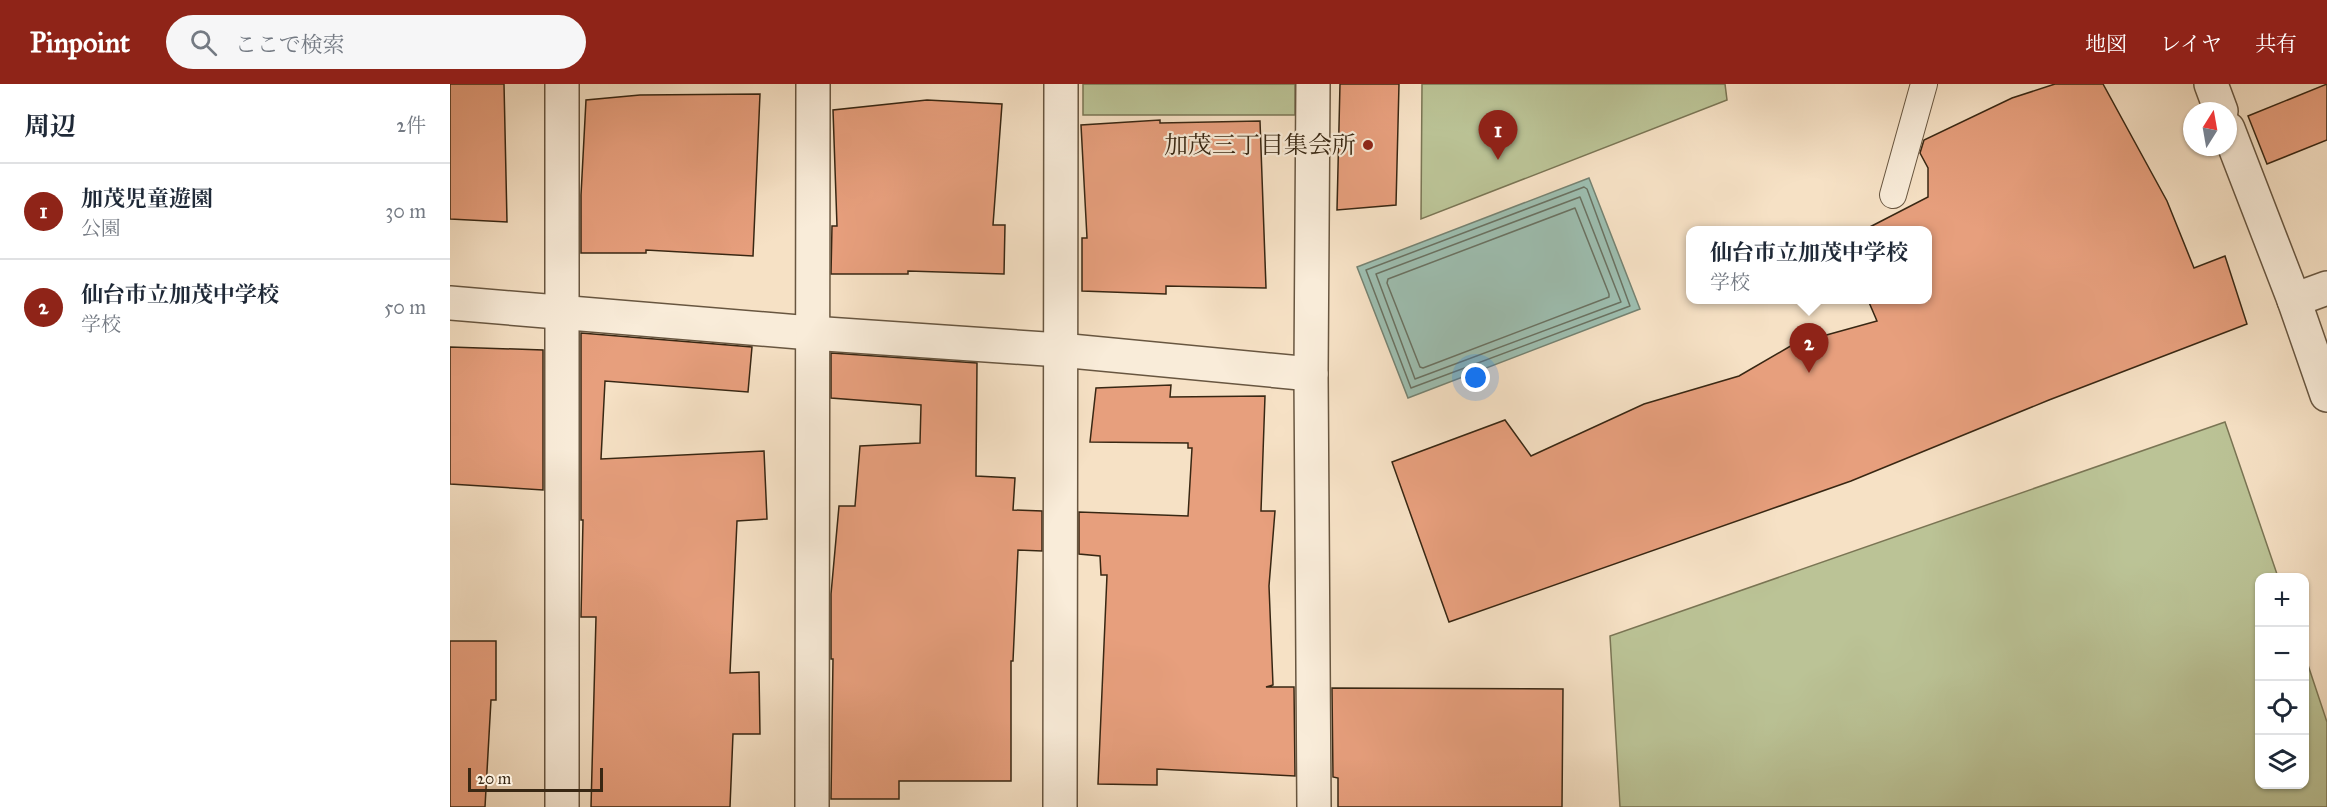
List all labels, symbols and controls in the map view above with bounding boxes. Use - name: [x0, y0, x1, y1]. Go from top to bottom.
- search box: [166, 15, 586, 69]
- text: Pinpoint: [30, 25, 130, 60]
- icon: search: [187, 26, 220, 59]
- text: ここで検索: [235, 31, 345, 58]
- text: 地図: [2085, 31, 2127, 57]
- text: レイヤ: [2160, 31, 2222, 57]
- text: 共有: [2255, 31, 2297, 57]
- north arrow: [2183, 102, 2237, 156]
- text: 周辺: [24, 110, 76, 142]
- pin: 1: [1478, 110, 1518, 160]
- text: 2件: [396, 113, 426, 137]
- place label: 加茂三丁目集会所: [1164, 130, 1356, 160]
- marker: 加茂三丁目集会所: [1361, 138, 1375, 152]
- text: 加茂児童遊園: [81, 185, 213, 212]
- text: 1: [40, 199, 47, 223]
- text: 30 m: [385, 199, 426, 223]
- text: 公園: [81, 216, 121, 240]
- popup: [1686, 226, 1932, 304]
- text: 仙台市立加茂中学校: [1710, 239, 1908, 266]
- text: 学校: [1710, 270, 1750, 294]
- text: 仙台市立加茂中学校: [81, 281, 279, 308]
- text: 2: [39, 295, 48, 319]
- text: 50 m: [384, 295, 426, 319]
- text: 学校: [81, 312, 121, 336]
- pin: 2: [1790, 324, 1828, 373]
- your location: [1461, 363, 1490, 392]
- map controls: [2255, 573, 2309, 789]
- button: +: [2255, 573, 2309, 627]
- button: −: [2255, 627, 2309, 681]
- button: locate: [2255, 681, 2309, 735]
- button: layers: [2255, 735, 2309, 789]
- scale bar: [468, 765, 603, 792]
- text: 20 m: [477, 769, 511, 788]

